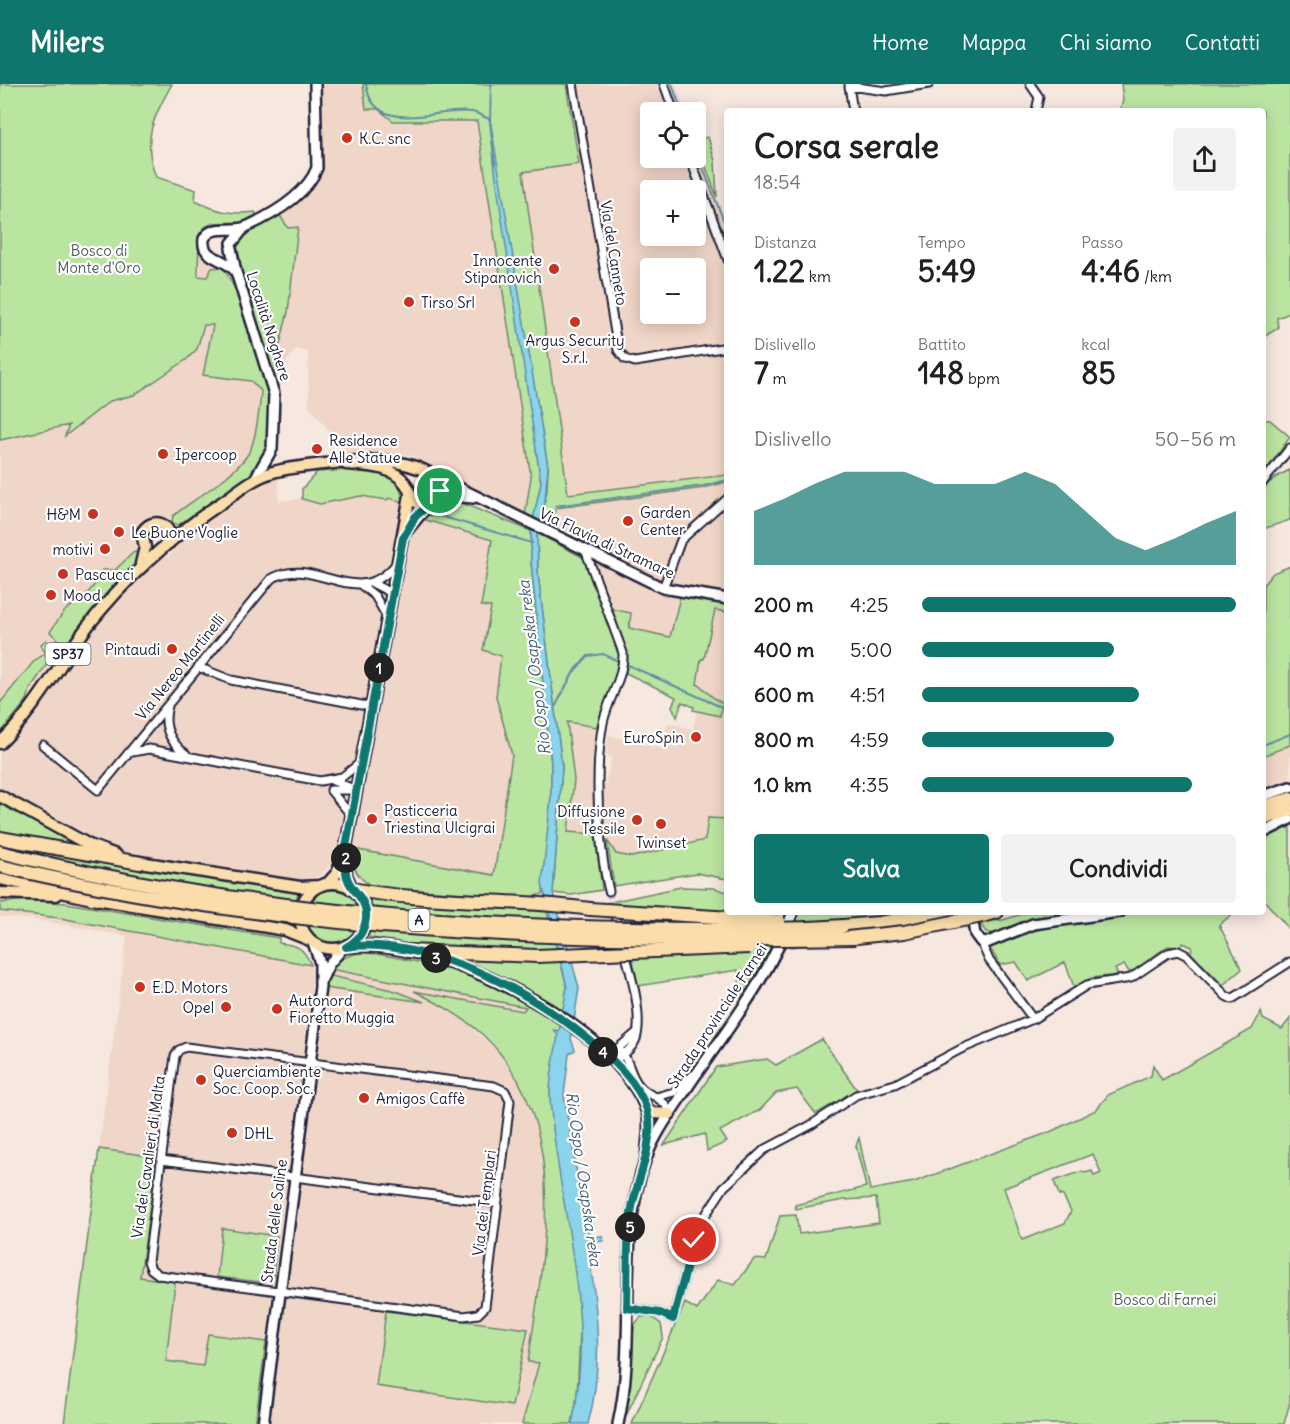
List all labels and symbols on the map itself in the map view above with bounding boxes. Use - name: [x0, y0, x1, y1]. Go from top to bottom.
- place label: K.C. snc: [359, 129, 411, 148]
- marker: K.C. snc: [340, 131, 354, 145]
- street label: Via del Canneto: [596, 199, 632, 307]
- park label: Bosco di Monte d'Oro: [57, 241, 141, 277]
- place label: Innocente Stipanovich: [464, 251, 542, 287]
- marker: Innocente Stipanovich: [547, 262, 561, 276]
- street label: Località Noghere: [242, 269, 296, 383]
- place label: Tirso Srl: [421, 293, 475, 312]
- marker: Tirso Srl: [402, 295, 416, 309]
- marker: Argus Security S.r.l.: [568, 315, 582, 329]
- place label: Argus Security S.r.l.: [526, 331, 625, 367]
- place label: Residence Alle Statue: [329, 431, 401, 467]
- marker: Residence Alle Statue: [310, 442, 324, 456]
- place label: Ipercoop: [175, 445, 237, 464]
- marker: Ipercoop: [156, 447, 170, 461]
- pin: [414, 465, 465, 516]
- street label: Via Flavia di Stramare: [536, 503, 678, 583]
- place label: Garden Center: [640, 503, 691, 539]
- place label: H&M: [47, 505, 81, 524]
- marker: H&M: [86, 507, 100, 521]
- marker: Garden Center: [621, 514, 635, 528]
- place label: Le Buone Voglie: [131, 523, 238, 542]
- marker: Le Buone Voglie: [112, 525, 126, 539]
- place label: motivi: [52, 540, 93, 559]
- marker: motivi: [98, 542, 112, 556]
- place label: Pascucci: [75, 565, 134, 584]
- marker: Pascucci: [56, 567, 70, 581]
- water label: Rio Ospo / Osapska reka: [513, 579, 555, 756]
- place label: Mood: [63, 586, 101, 605]
- marker: Mood: [44, 588, 58, 602]
- street label: Via Nereo Martinelli: [131, 610, 229, 724]
- place label: Pintaudi: [105, 640, 160, 659]
- marker: Pintaudi: [165, 642, 179, 656]
- road number: SP37: [46, 643, 90, 665]
- pin: 1: [364, 653, 394, 683]
- place label: EuroSpin: [623, 728, 684, 747]
- marker: EuroSpin: [689, 730, 703, 744]
- place label: Pasticceria Triestina Ulcigrai: [384, 801, 495, 837]
- place label: Diffusione Tessile: [557, 802, 625, 838]
- marker: Pasticceria Triestina Ulcigrai: [365, 812, 379, 826]
- marker: Diffusione Tessile: [630, 813, 644, 827]
- marker: Twinset: [654, 817, 668, 831]
- place label: Twinset: [636, 833, 686, 852]
- pin: 2: [331, 843, 361, 873]
- road number: A: [408, 909, 430, 931]
- street label: Strada provinciale Farnei: [663, 940, 771, 1092]
- pin: 3: [421, 943, 451, 973]
- place label: E.D. Motors: [152, 978, 228, 997]
- marker: E.D. Motors: [133, 980, 147, 994]
- place label: Autonord Fioretto Muggia: [289, 991, 395, 1027]
- place label: Opel: [182, 998, 214, 1017]
- marker: Opel: [219, 1000, 233, 1014]
- marker: Autonord Fioretto Muggia: [270, 1002, 284, 1016]
- pin: 4: [588, 1037, 618, 1067]
- place label: Querciambiente Soc. Coop. Soc.: [213, 1062, 321, 1098]
- marker: Querciambiente Soc. Coop. Soc.: [194, 1073, 208, 1087]
- street label: Via dei Cavalieri di Malta: [127, 1074, 169, 1239]
- place label: Amigos Caffè: [376, 1089, 465, 1108]
- marker: Amigos Caffè: [357, 1091, 371, 1105]
- water label: Rio Ospo / Osapska reka: [562, 1091, 606, 1268]
- place label: DHL: [244, 1124, 274, 1143]
- marker: DHL: [225, 1126, 239, 1140]
- street label: Via dei Templari: [468, 1149, 500, 1257]
- street label: Strada delle Saline: [257, 1158, 291, 1284]
- pin: 5: [615, 1212, 645, 1242]
- pin: [668, 1214, 719, 1265]
- park label: Bosco di Farnei: [1114, 1290, 1216, 1309]

